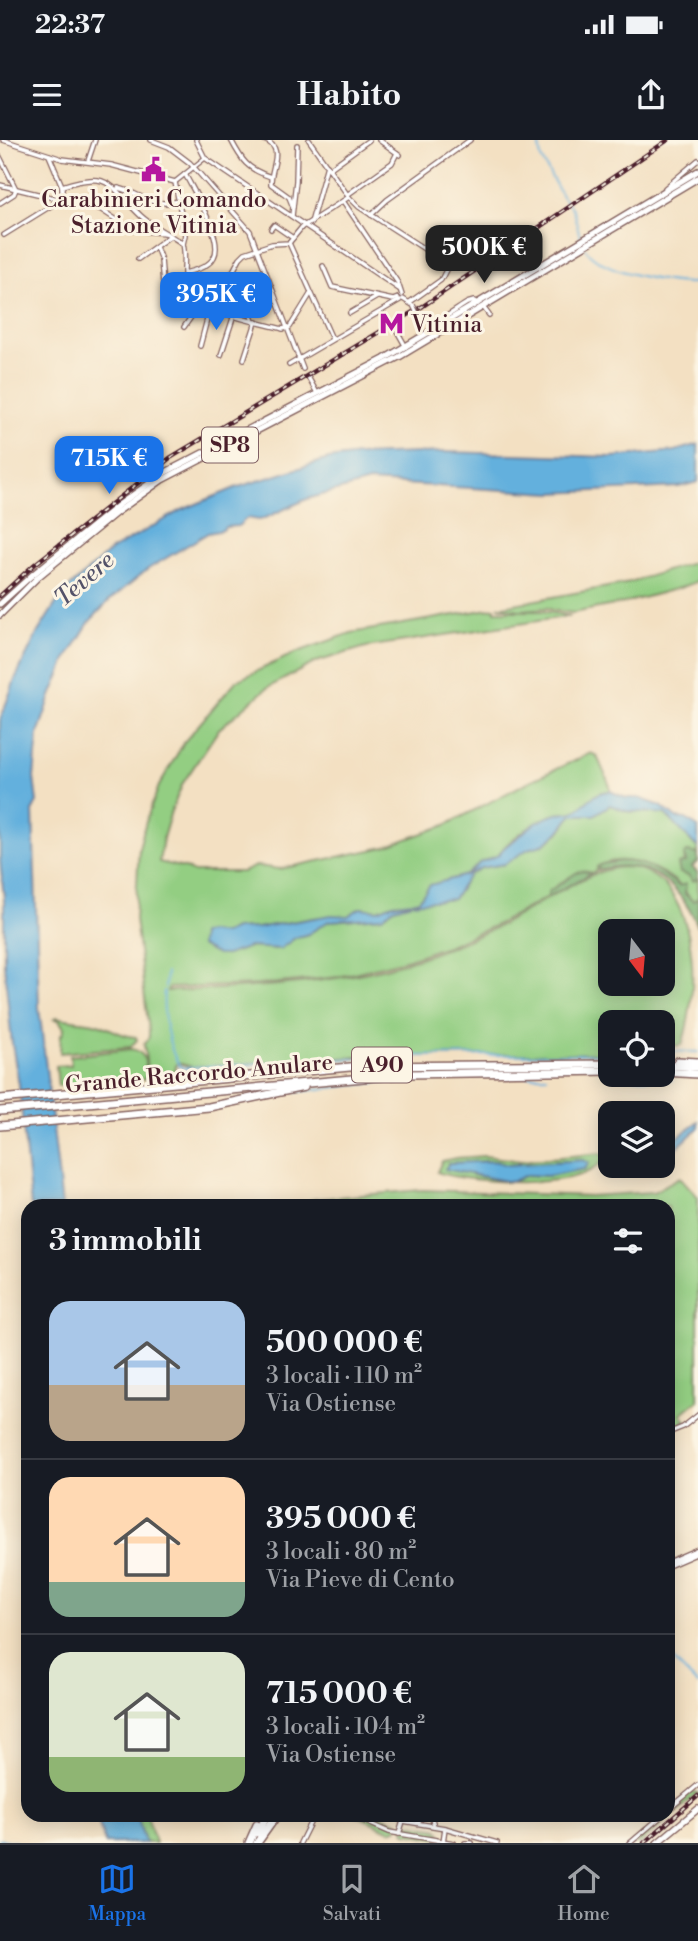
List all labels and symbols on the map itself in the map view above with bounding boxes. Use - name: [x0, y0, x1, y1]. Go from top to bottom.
- public building icon: Carabinieri Comando Stazione Vitinia: [140, 155, 168, 183]
- place label: Carabinieri Comando Stazione Vitinia: [41, 186, 267, 240]
- pin: 500K €: [427, 226, 541, 285]
- pin: 395K €: [159, 272, 273, 332]
- metro station icon: Vitinia: [377, 310, 405, 338]
- place label: Vitinia: [410, 311, 482, 339]
- road number: SP8: [202, 428, 258, 462]
- pin: 715K €: [52, 436, 166, 496]
- water label: Tevere: [49, 546, 121, 614]
- north arrow: [598, 919, 676, 996]
- street label: Grande Raccordo Anulare: [64, 1048, 334, 1100]
- road number: A90: [352, 1048, 412, 1082]

